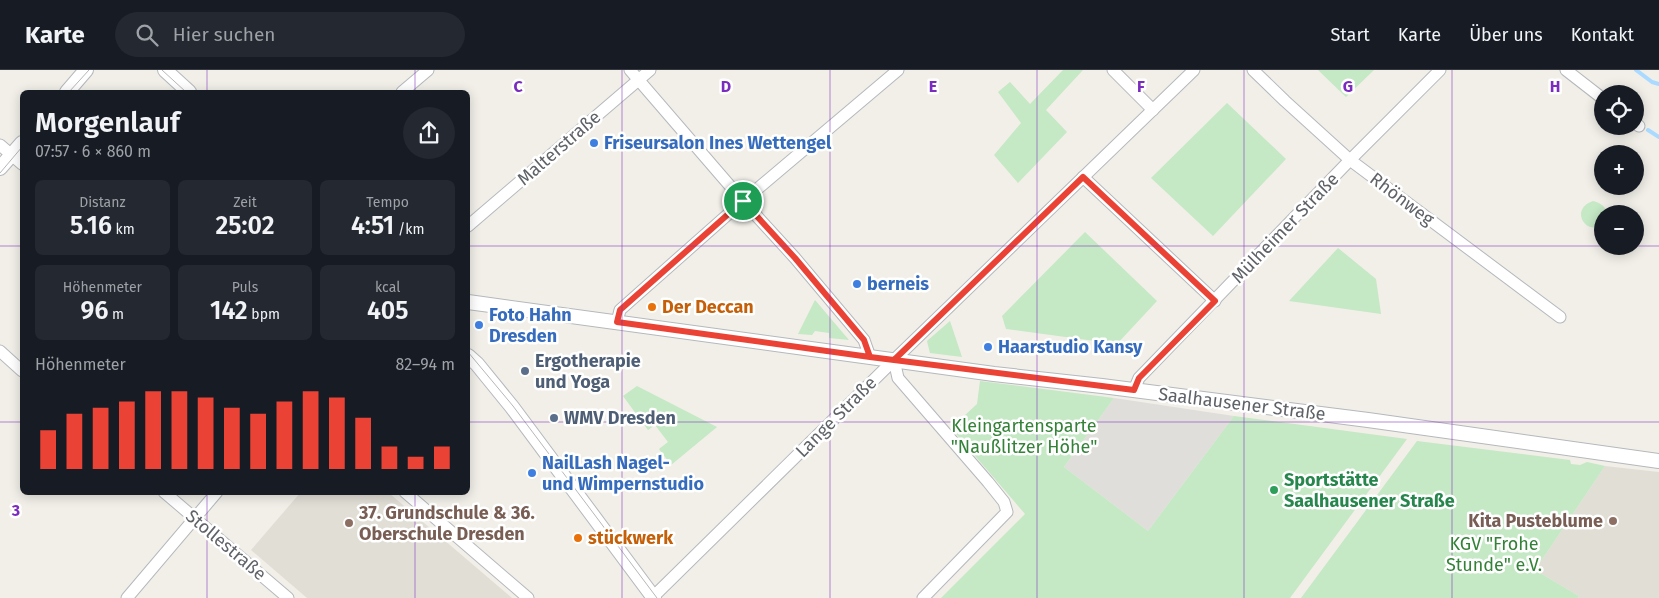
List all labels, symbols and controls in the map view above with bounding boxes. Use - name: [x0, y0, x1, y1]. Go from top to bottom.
- search box: [115, 12, 465, 57]
- text: Karte: [25, 21, 85, 49]
- icon: search: [133, 21, 161, 49]
- text: Hier suchen: [173, 23, 275, 46]
- text: Start: [1330, 24, 1370, 46]
- text: Karte: [1398, 24, 1441, 46]
- text: Über uns: [1469, 24, 1543, 46]
- text: Kontakt: [1571, 24, 1634, 46]
- text: C: [513, 77, 523, 96]
- text: D: [721, 77, 731, 96]
- text: E: [929, 77, 937, 96]
- text: F: [1137, 77, 1145, 96]
- text: G: [1343, 77, 1353, 96]
- text: H: [1550, 77, 1560, 96]
- map controls: [1594, 85, 1644, 255]
- button: locate: [1594, 85, 1644, 135]
- text: Morgenlauf: [35, 106, 180, 139]
- street label: Malterstraße: [513, 106, 605, 190]
- button: share: [403, 107, 455, 159]
- place label: Friseursalon Ines Wettengel: [604, 132, 832, 154]
- marker: Friseursalon Ines Wettengel: [588, 137, 600, 149]
- text: 07:57 · 6 × 860 m: [35, 142, 151, 161]
- button: +: [1594, 145, 1644, 195]
- street label: Mülheimer Straße: [1227, 168, 1343, 288]
- street label: Rhönweg: [1366, 168, 1439, 231]
- pin: [722, 180, 764, 222]
- icon: arrive: [729, 187, 757, 215]
- text: Distanz: [79, 194, 126, 211]
- text: Zeit: [233, 194, 257, 211]
- text: Tempo: [366, 194, 409, 211]
- button: −: [1594, 205, 1644, 255]
- text: 5.16: [70, 211, 112, 241]
- text: 25:02: [216, 211, 274, 241]
- text: 4:51: [351, 211, 394, 241]
- text: km: [112, 221, 135, 238]
- text: /km: [394, 221, 424, 238]
- place label: berneis: [867, 273, 929, 295]
- marker: berneis: [851, 278, 863, 290]
- text: Höhenmeter: [63, 279, 142, 296]
- text: Puls: [232, 279, 258, 296]
- text: kcal: [375, 279, 400, 296]
- text: 96: [81, 296, 108, 326]
- text: 142: [210, 296, 248, 326]
- text: 405: [367, 296, 408, 326]
- place label: Der Deccan: [662, 296, 754, 318]
- marker: Der Deccan: [646, 301, 658, 313]
- place label: Foto Hahn Dresden: [489, 304, 572, 347]
- text: m: [108, 306, 124, 323]
- text: bpm: [248, 306, 280, 323]
- marker: Foto Hahn Dresden: [473, 319, 485, 331]
- place label: Haarstudio Kansy: [998, 336, 1143, 358]
- marker: Haarstudio Kansy: [982, 341, 994, 353]
- place label: Ergotherapie und Yoga: [535, 350, 641, 393]
- text: Höhenmeter: [35, 355, 126, 374]
- text: 82–94 m: [396, 355, 455, 374]
- marker: Ergotherapie und Yoga: [519, 365, 531, 377]
- street label: Lange Straße: [791, 372, 881, 462]
- street label: Saalhausener Straße: [1157, 383, 1327, 425]
- place label: WMV Dresden: [564, 407, 676, 429]
- marker: WMV Dresden: [548, 412, 560, 424]
- park label: Kleingartensparte "Naußlitzer Höhe": [951, 415, 1097, 458]
- place label: NailLash Nagel- und Wimpernstudio: [542, 452, 704, 495]
- marker: NailLash Nagel- und Wimpernstudio: [526, 467, 538, 479]
- place label: Sportstätte Saalhausener Straße: [1284, 469, 1455, 512]
- marker: Sportstätte Saalhausener Straße: [1268, 484, 1280, 496]
- text: 3: [11, 501, 20, 520]
- place label: 37. Grundschule & 36. Oberschule Dresden: [358, 502, 535, 545]
- street label: Stollestraße: [181, 505, 271, 585]
- place label: Kita Pusteblume: [1468, 510, 1603, 532]
- marker: Kita Pusteblume: [1607, 515, 1619, 527]
- marker: 37. Grundschule & 36. Oberschule Dresden: [343, 517, 355, 529]
- place label: stückwerk: [588, 527, 674, 549]
- marker: stückwerk: [572, 532, 584, 544]
- park label: KGV "Frohe Stunde" e.V.: [1446, 533, 1542, 576]

